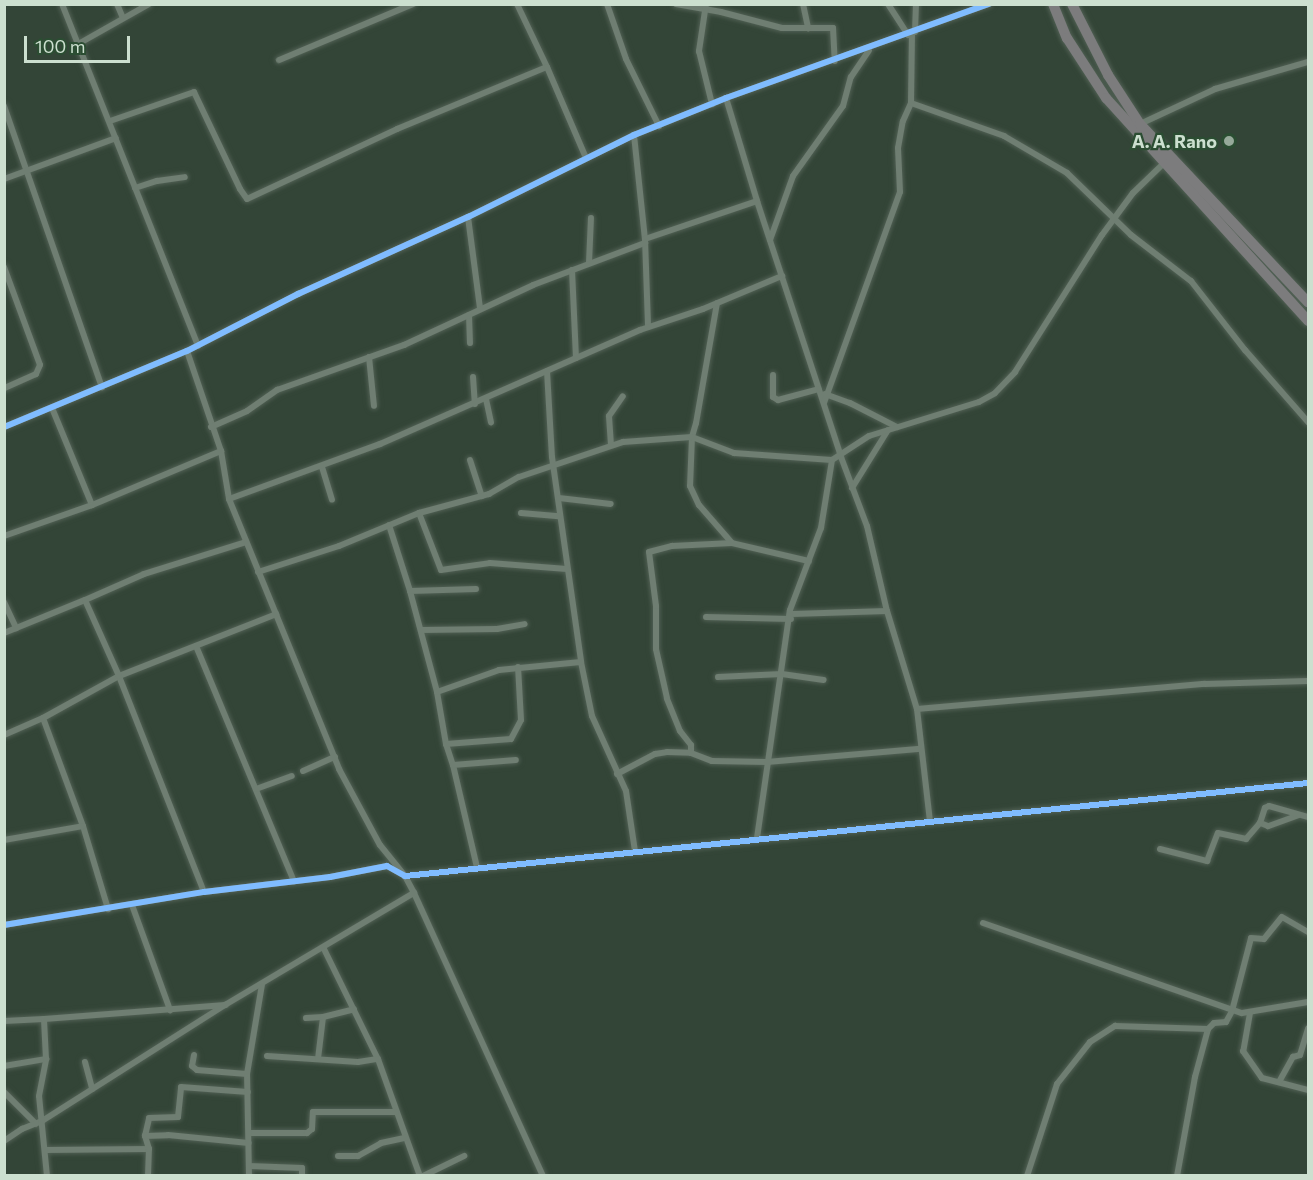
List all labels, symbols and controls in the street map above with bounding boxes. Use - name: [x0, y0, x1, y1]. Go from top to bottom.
- scale bar: [27, 24, 134, 62]
- text: 100 m: [35, 35, 85, 57]
- place label: A. A. Rano: [1132, 130, 1217, 152]
- marker: A. A. Rano: [1222, 134, 1236, 148]

